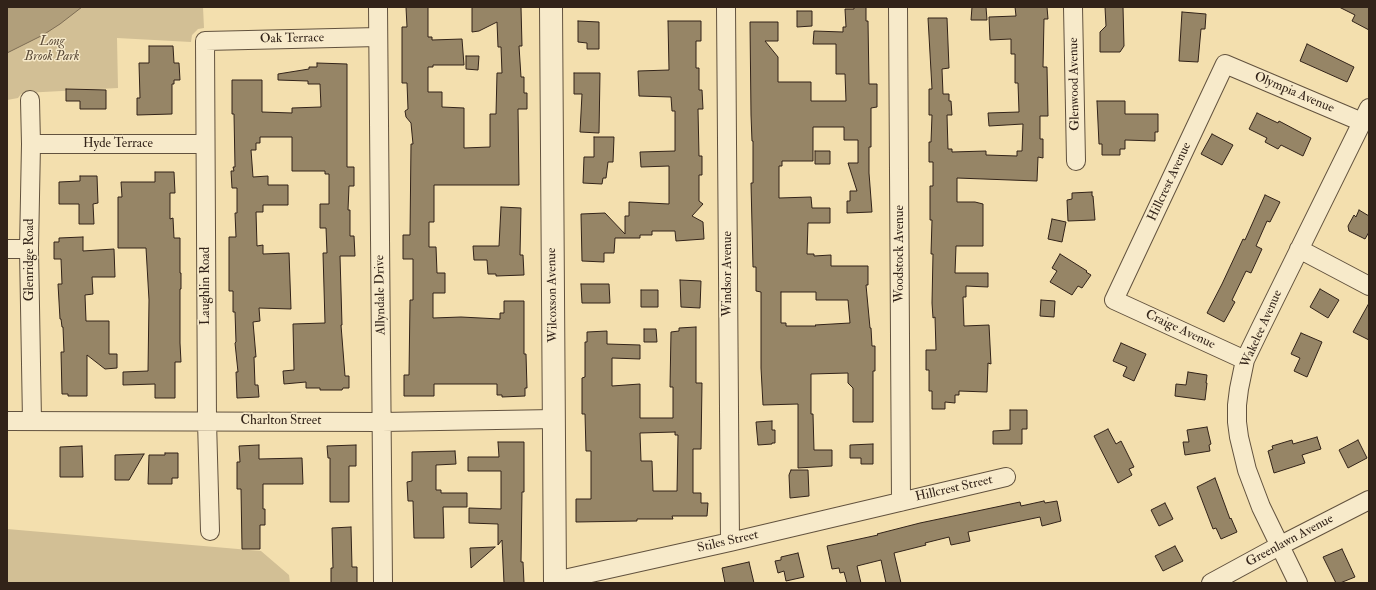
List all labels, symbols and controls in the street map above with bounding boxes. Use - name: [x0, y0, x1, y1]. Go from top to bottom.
- street label: Oak Terrace: [260, 31, 324, 47]
- park label: Long Brook Park: [25, 34, 79, 65]
- street label: Glenwood Avenue: [1066, 37, 1084, 131]
- street label: Olympia Avenue: [1252, 69, 1336, 117]
- street label: Hyde Terrace: [83, 136, 153, 152]
- street label: Hillcrest Avenue: [1145, 140, 1195, 224]
- street label: Woodstock Avenue: [892, 205, 908, 303]
- street label: Glenridge Road: [22, 219, 38, 301]
- street label: Windsor Avenue: [720, 231, 736, 317]
- street label: Laughlin Road: [198, 247, 214, 325]
- street label: Wilcoxson Avenue: [544, 247, 562, 343]
- street label: Allyndale Drive: [373, 255, 389, 335]
- street label: Wakelee Avenue: [1238, 288, 1286, 370]
- street label: Craige Avenue: [1143, 307, 1217, 353]
- street label: Charlton Street: [241, 413, 321, 429]
- street label: Hillcrest Street: [914, 473, 994, 505]
- street label: Greenlawn Avenue: [1244, 511, 1336, 571]
- street label: Stiles Street: [696, 527, 760, 557]

